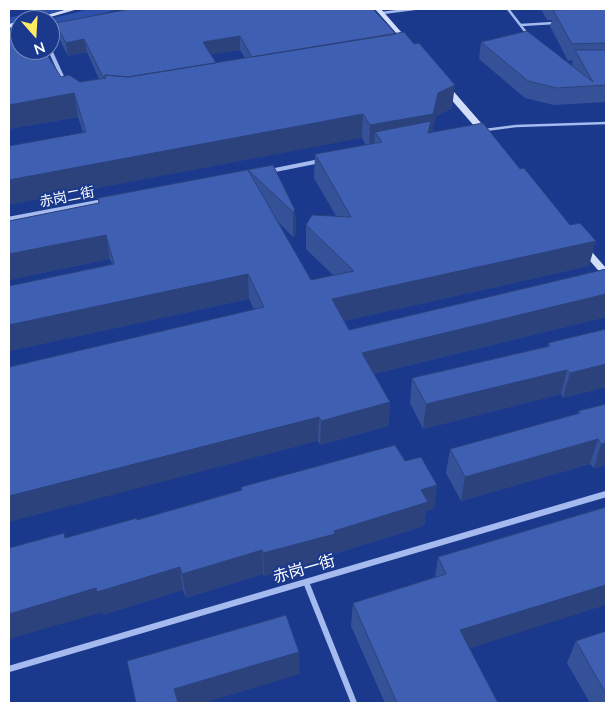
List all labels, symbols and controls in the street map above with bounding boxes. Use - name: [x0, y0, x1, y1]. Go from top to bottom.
- north arrow: [10, 10, 60, 60]
- text: N: [32, 39, 48, 59]
- street label: 赤岗二街: [38, 183, 96, 211]
- street label: 赤岗一街: [271, 551, 337, 587]

